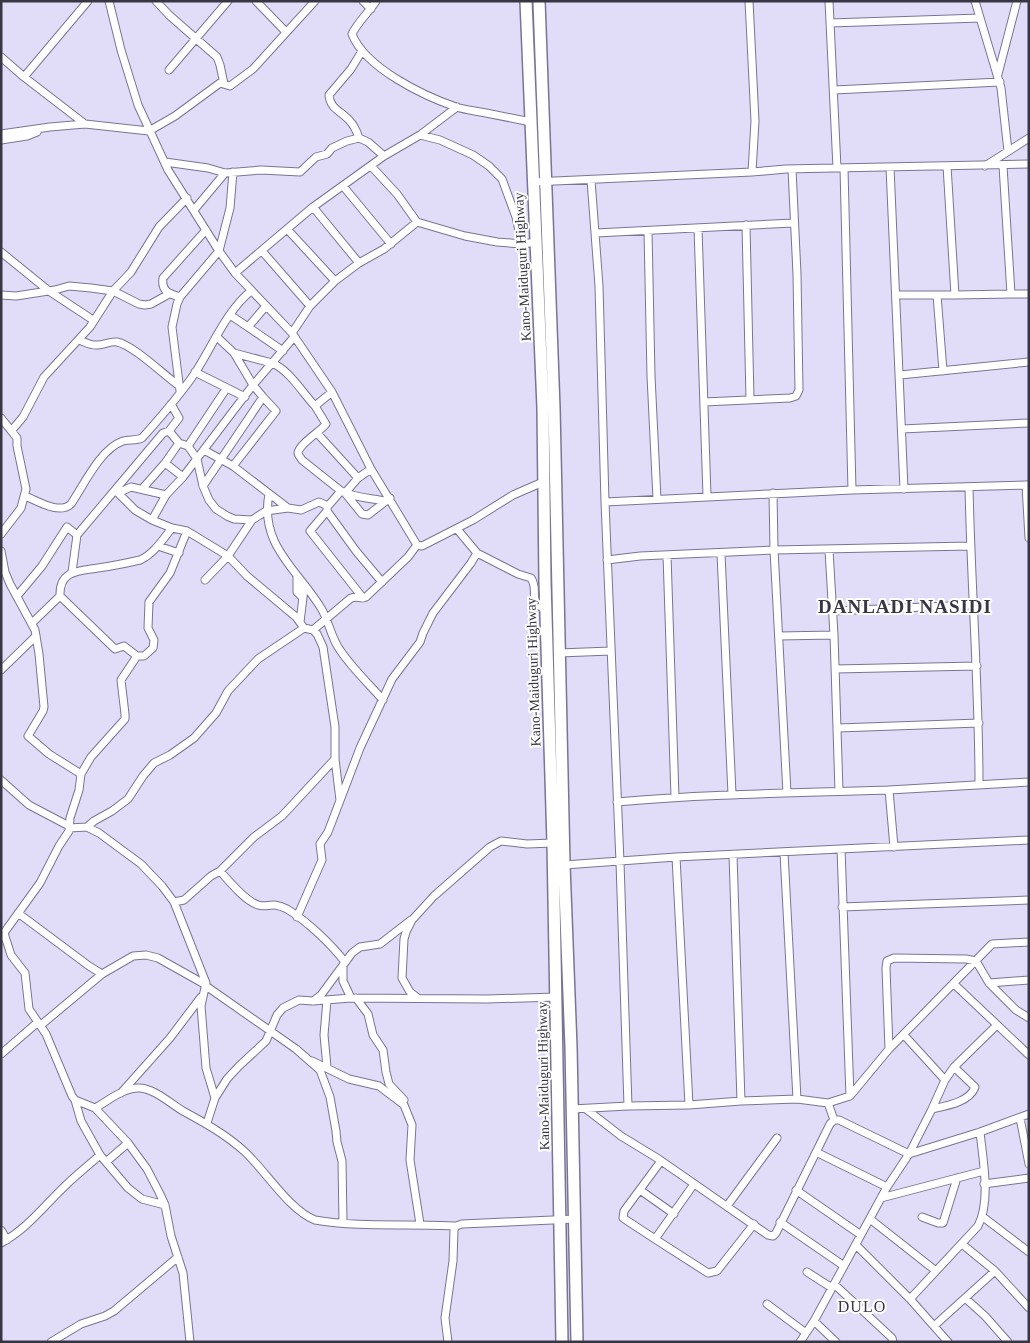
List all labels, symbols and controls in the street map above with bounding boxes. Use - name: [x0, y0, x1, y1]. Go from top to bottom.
- street label: Kano-Maiduguri Highway: [511, 192, 534, 342]
- district label: DANLADI NASIDI: [818, 596, 992, 617]
- street label: Kano-Maiduguri Highway: [523, 597, 544, 747]
- street label: Kano-Maiduguri Highway: [535, 1001, 552, 1151]
- district label: DULO: [838, 1298, 886, 1315]

